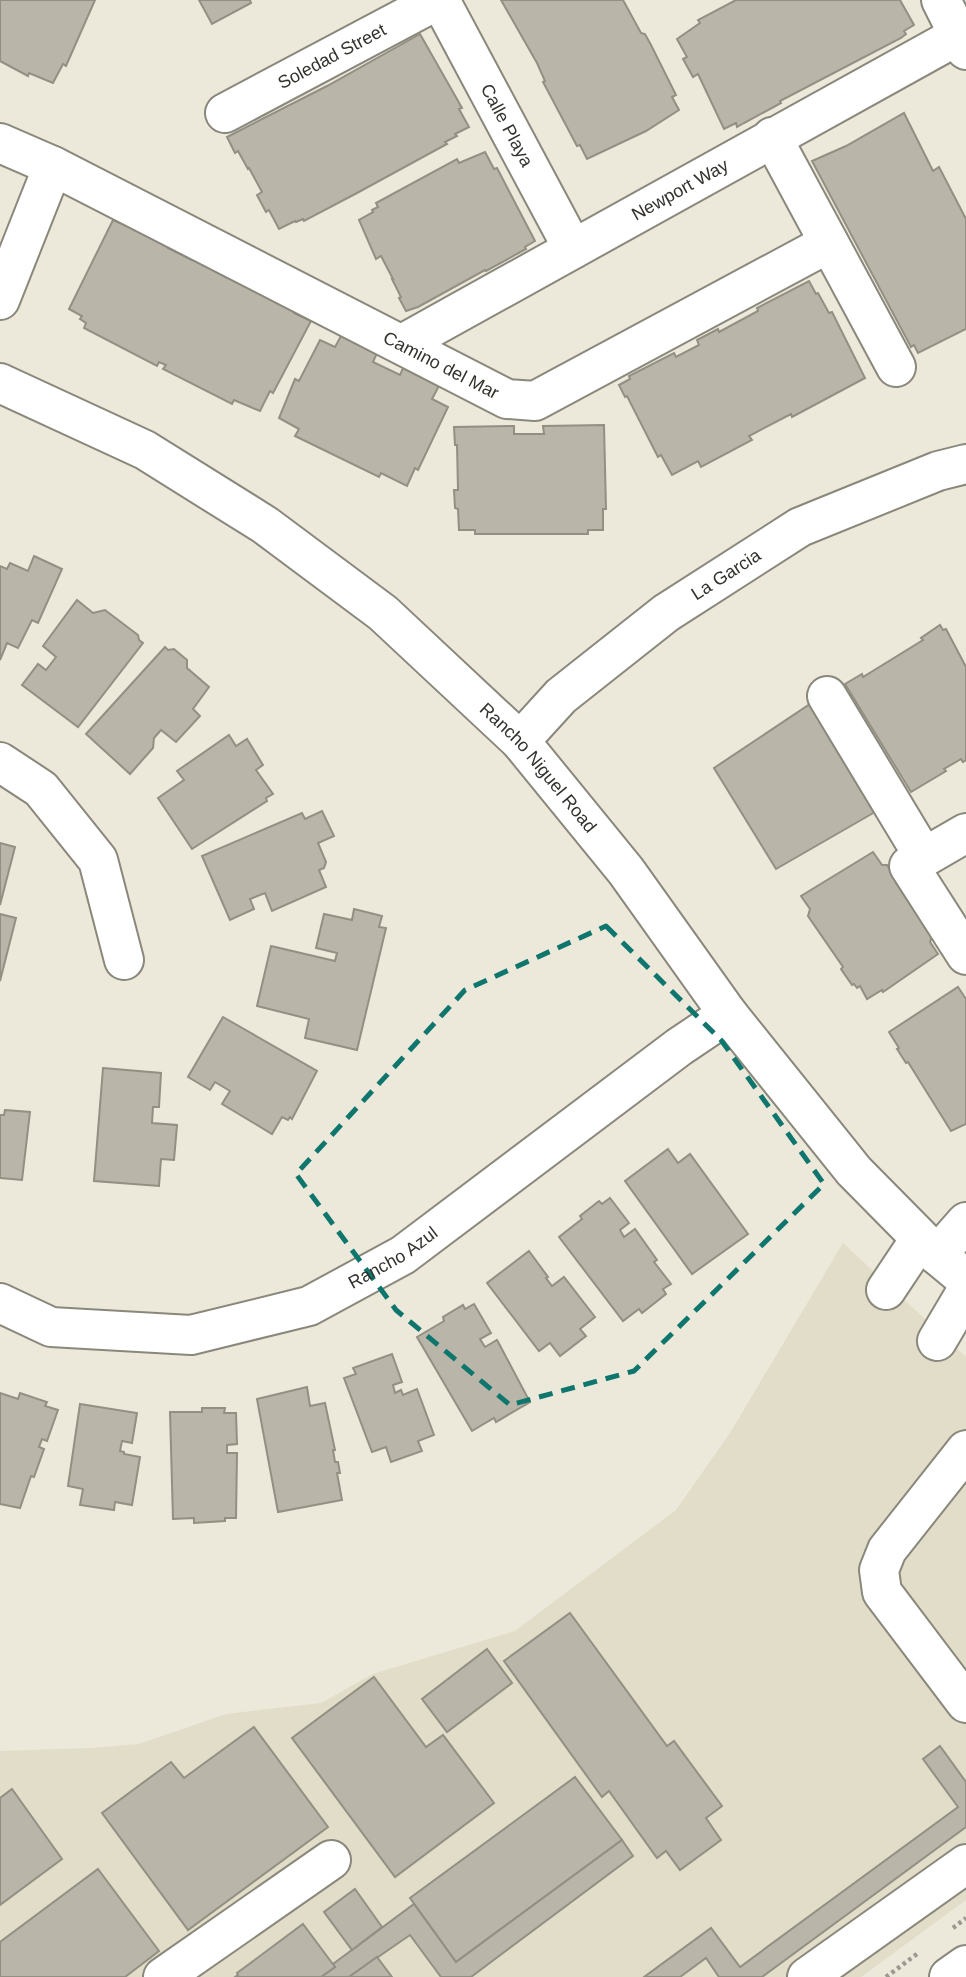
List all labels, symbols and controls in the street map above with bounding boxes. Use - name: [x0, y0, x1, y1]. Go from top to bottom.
- street label: Soledad Street: [275, 20, 389, 93]
- street label: Calle Playa: [477, 80, 538, 171]
- street label: Newport Way: [628, 155, 732, 225]
- street label: Camino del Mar: [380, 327, 502, 403]
- street label: La Garcia: [688, 544, 765, 604]
- street label: Rancho Niguel Road: [476, 699, 601, 837]
- street label: Rancho Azul: [345, 1223, 441, 1293]

